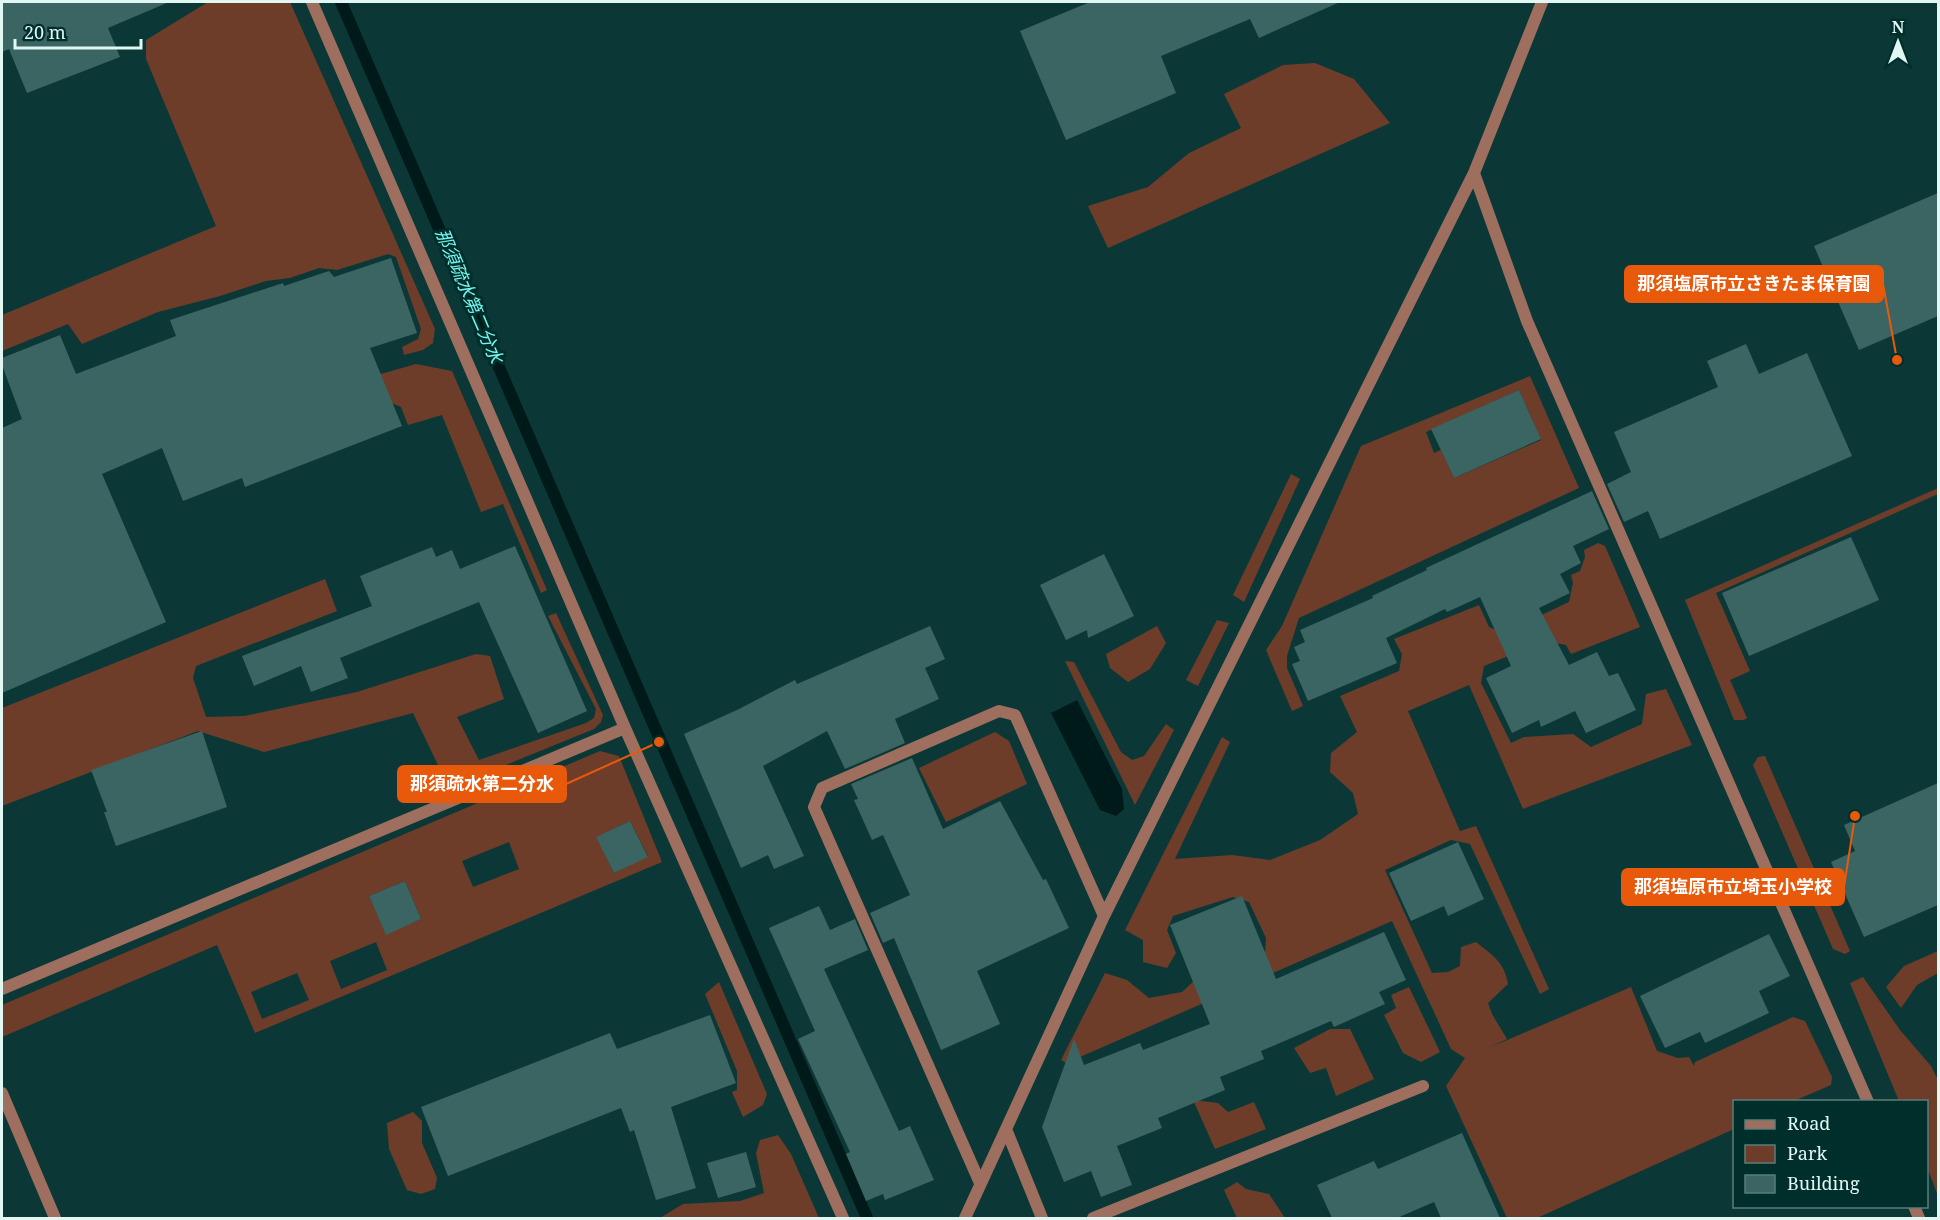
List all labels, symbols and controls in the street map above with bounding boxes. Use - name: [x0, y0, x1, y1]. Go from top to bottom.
- scale bar: [15, 12, 141, 50]
- north arrow: [1868, 12, 1928, 72]
- text: N: [1892, 16, 1905, 38]
- text: 20 m: [24, 20, 66, 44]
- water label: 那須疏水第二分水: [431, 225, 510, 368]
- callout: 那須塩原市立さきたま保育園: [1625, 266, 1883, 302]
- text: 那須塩原市立さきたま保育園: [1637, 271, 1871, 295]
- callout: 那須疏水第二分水: [398, 766, 566, 802]
- text: 那須疏水第二分水: [410, 771, 554, 795]
- callout: 那須塩原市立埼玉小学校: [1622, 869, 1844, 905]
- text: 那須塩原市立埼玉小学校: [1634, 874, 1832, 898]
- legend: [1733, 1100, 1928, 1208]
- text: Road: [1787, 1111, 1830, 1135]
- text: Park: [1787, 1141, 1827, 1165]
- text: Building: [1787, 1171, 1860, 1195]

